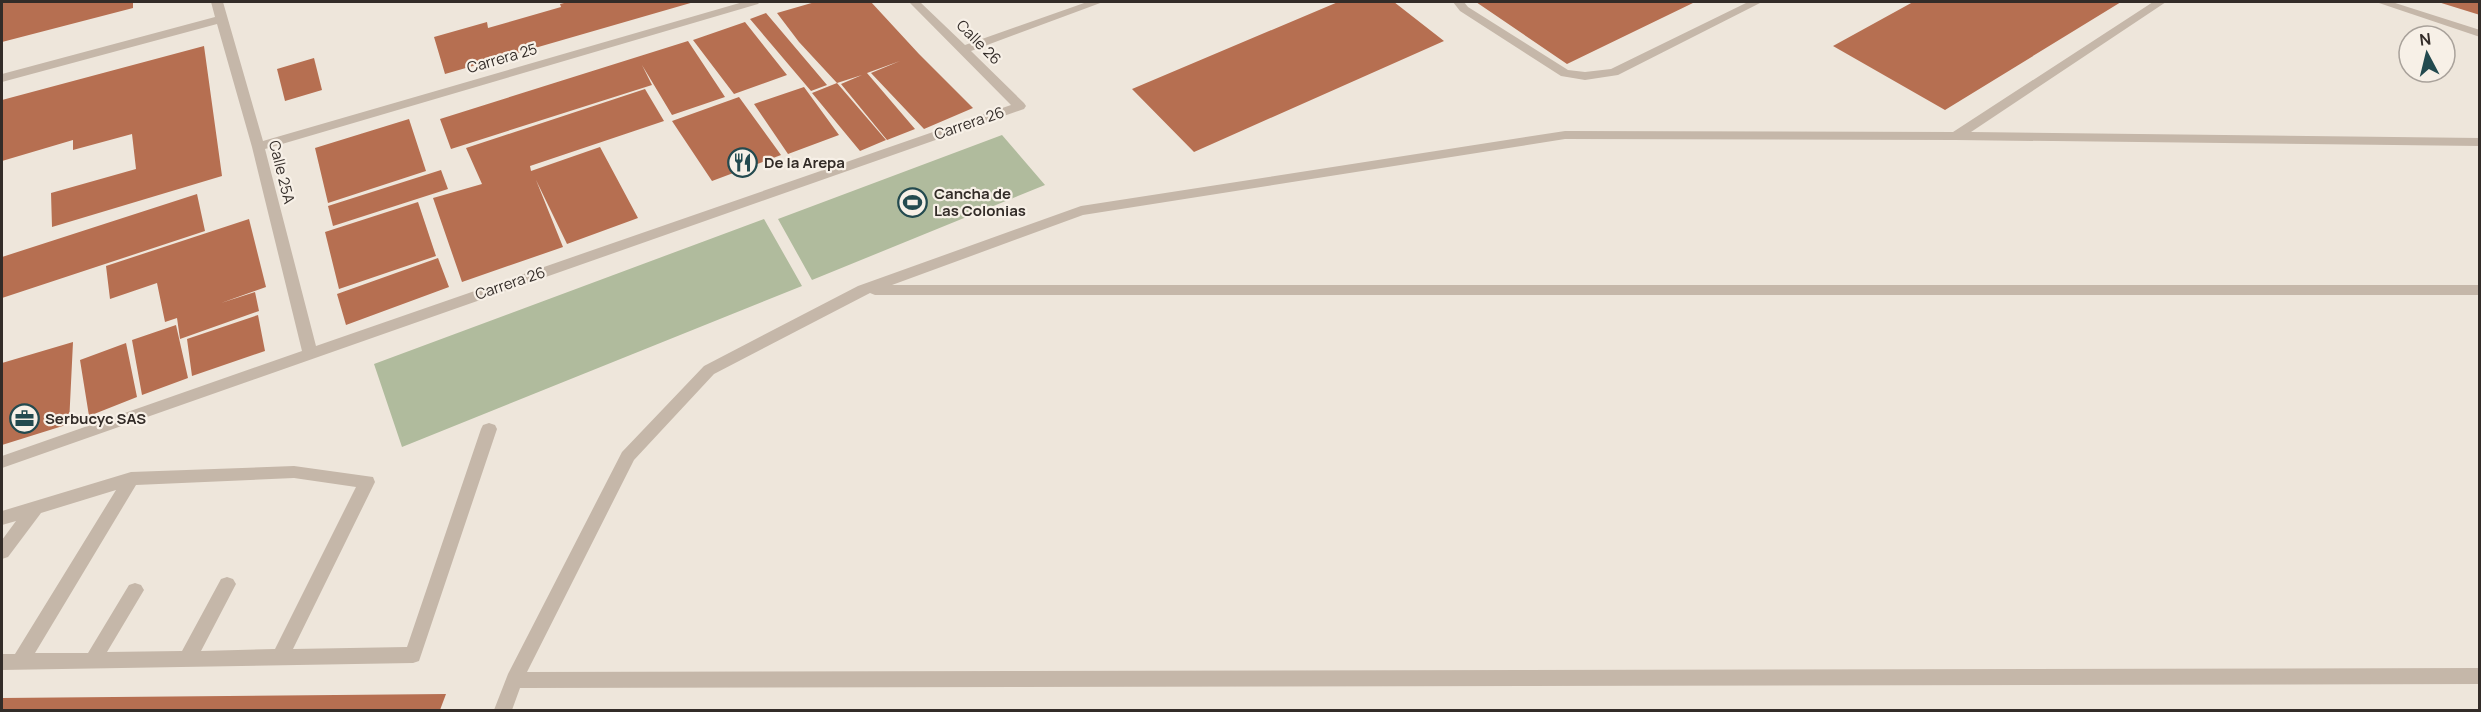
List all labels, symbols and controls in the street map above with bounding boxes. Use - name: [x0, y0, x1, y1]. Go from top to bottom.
- street label: Calle 26: [952, 15, 1006, 69]
- north arrow: [2397, 24, 2457, 84]
- text: N: [2418, 27, 2432, 51]
- street label: Carrera 25: [464, 38, 540, 78]
- street label: Carrera 26: [931, 101, 1007, 145]
- street label: Calle 25A: [264, 138, 300, 206]
- restaurant icon: De la Arepa: [727, 146, 759, 178]
- place label: De la Arepa: [764, 152, 845, 173]
- place label: Cancha de Las Colonias: [934, 183, 1026, 221]
- sports icon: Cancha de Las Colonias: [897, 186, 929, 218]
- street label: Carrera 26: [472, 261, 548, 305]
- office icon: Serbucyc SAS: [8, 402, 40, 434]
- place label: Serbucyc SAS: [45, 408, 146, 429]

